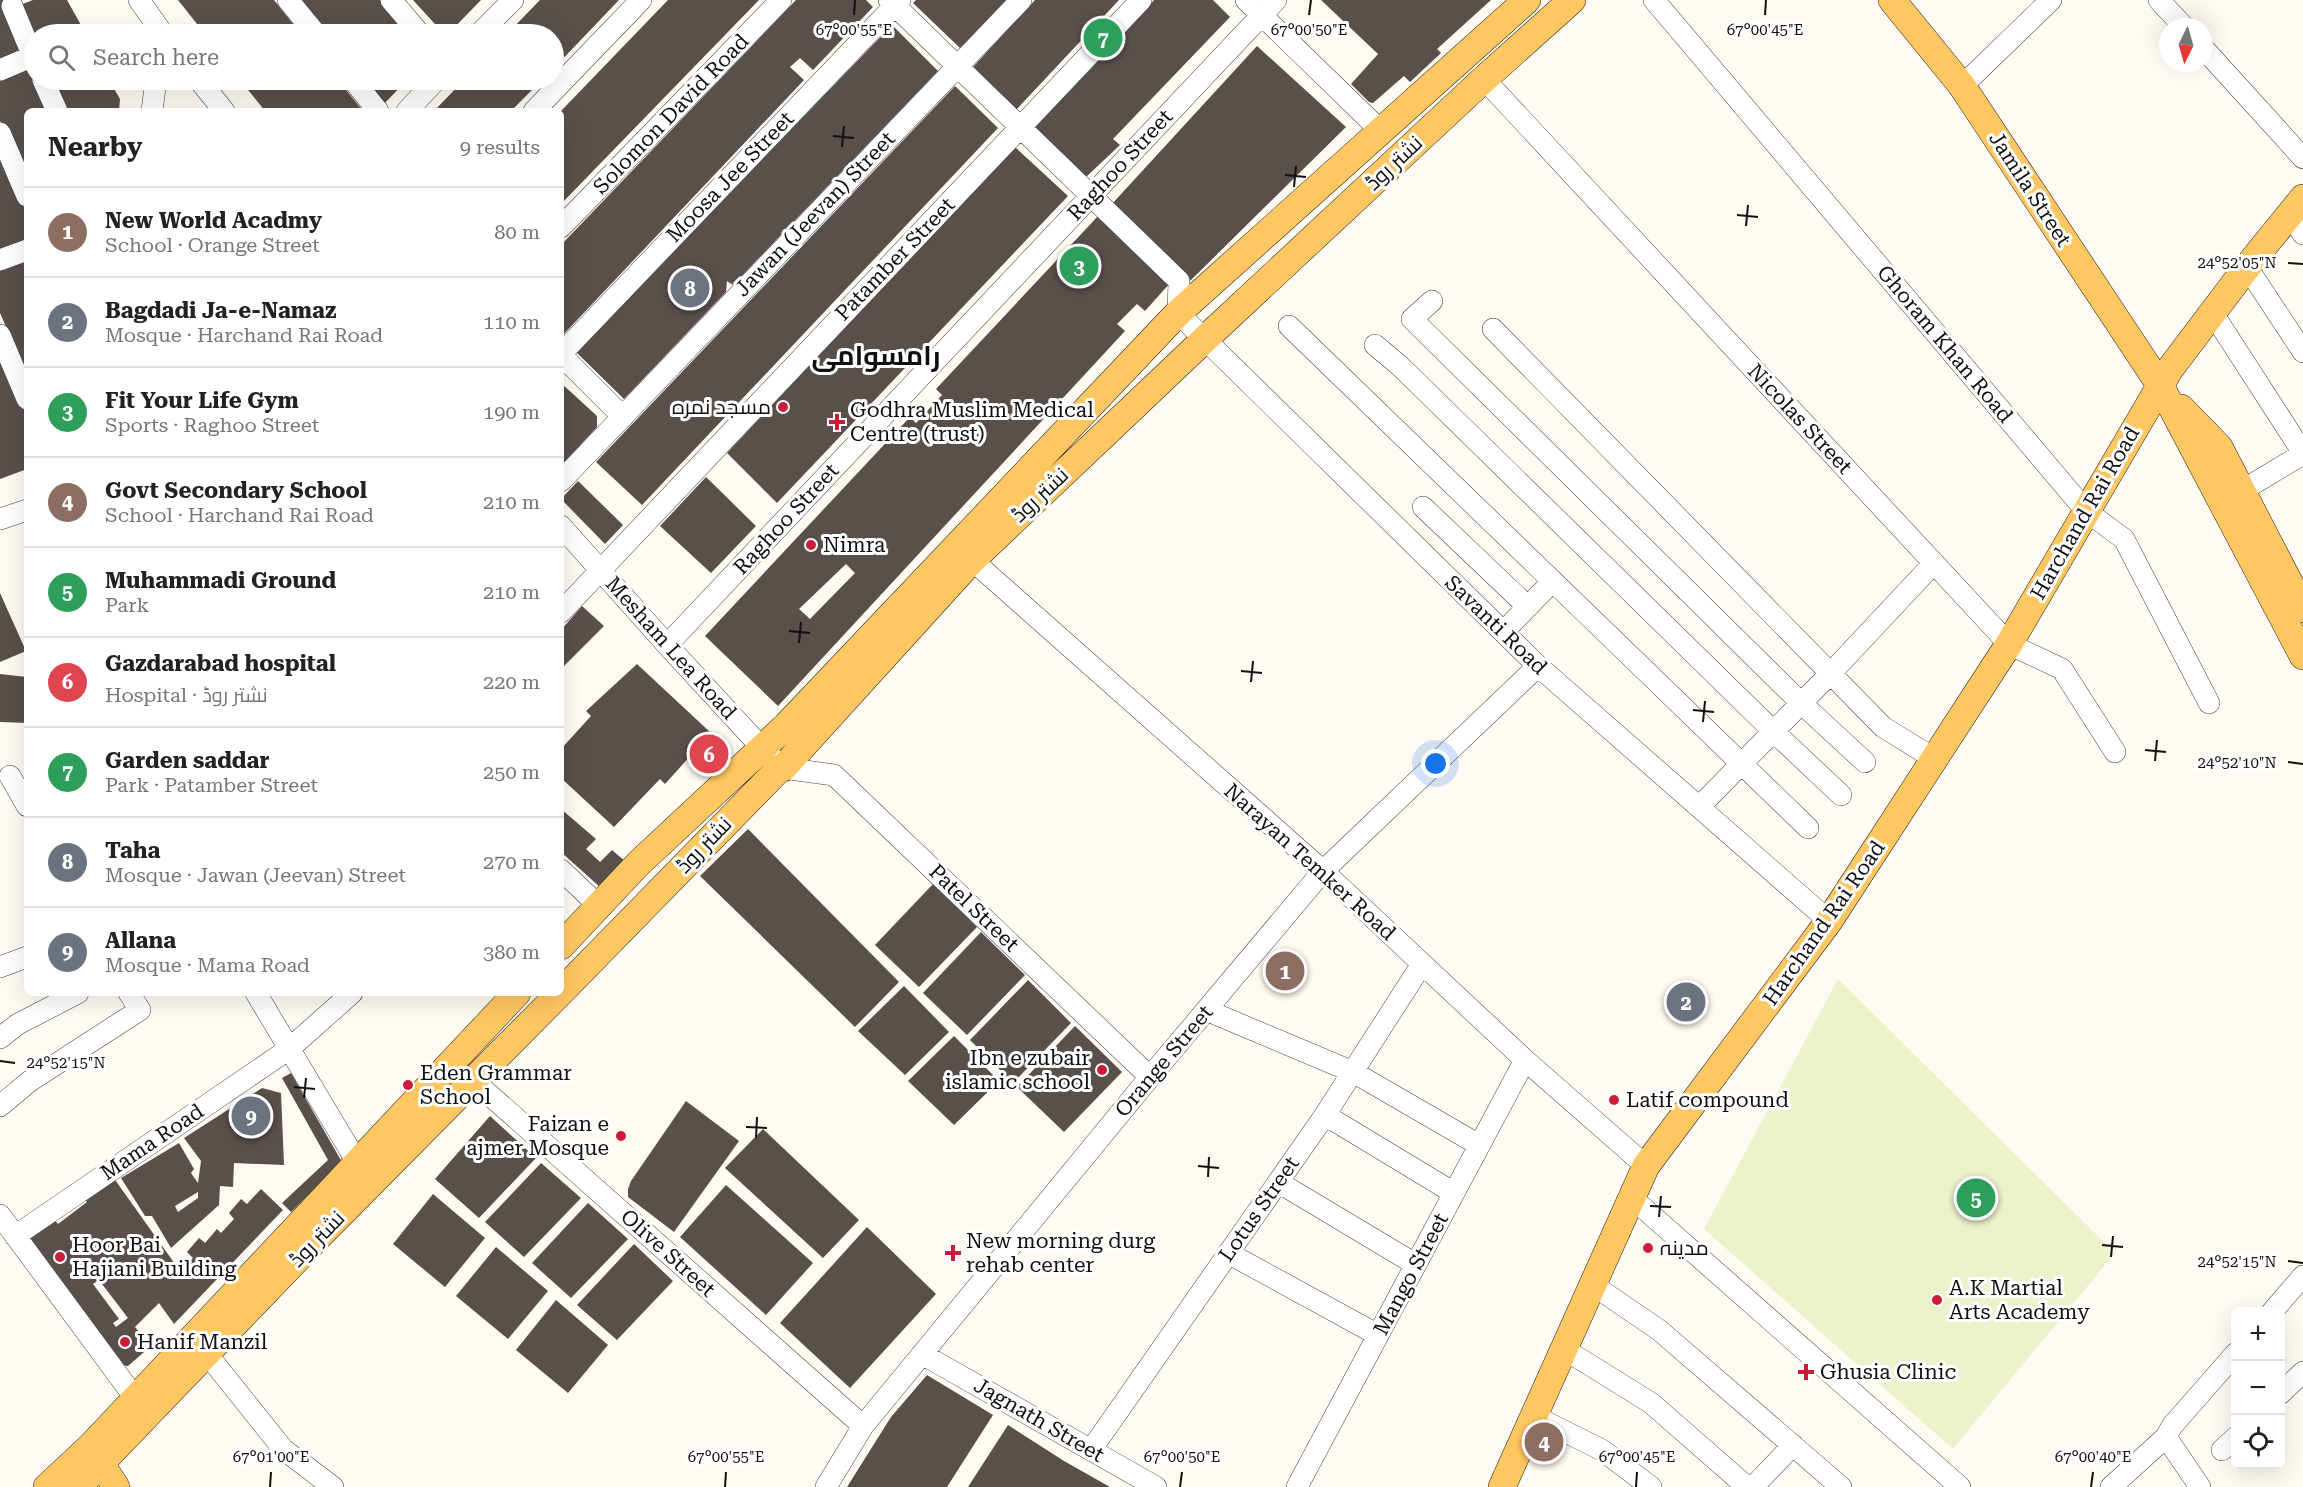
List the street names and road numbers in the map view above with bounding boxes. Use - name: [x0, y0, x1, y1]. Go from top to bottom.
- street label: Solomon David Road: [588, 29, 754, 199]
- street label: Raghoo Street: [1063, 105, 1178, 225]
- street label: Moosa Jee Street: [661, 107, 799, 247]
- street label: Jawan (Jeevan) Street: [730, 127, 900, 301]
- street label: Jamila Street: [1984, 127, 2076, 251]
- street label: نشتر روڈ: [1361, 131, 1427, 195]
- street label: Patamber Street: [830, 193, 960, 325]
- street label: Ghoram Khan Road: [1872, 261, 2018, 428]
- street label: Nicolas Street: [1743, 359, 1857, 479]
- street label: Harchand Rai Road: [2026, 422, 2145, 604]
- street label: Raghoo Street: [729, 459, 844, 579]
- street label: نشتر روڈ: [1007, 463, 1073, 527]
- street label: Savanti Road: [1440, 570, 1552, 680]
- street label: Mesham Lea Road: [601, 572, 742, 725]
- street label: Narayan Temker Road: [1219, 779, 1401, 946]
- street label: نشتر روڈ: [672, 812, 736, 878]
- street label: Harchand Rai Road: [1758, 836, 1890, 1010]
- street label: Patel Street: [924, 859, 1024, 957]
- street label: Orange Street: [1110, 1000, 1218, 1122]
- street label: Mama Road: [96, 1099, 208, 1185]
- street label: Lotus Street: [1214, 1152, 1304, 1266]
- street label: Olive Street: [616, 1204, 720, 1302]
- street label: نشتر روڈ: [285, 1206, 349, 1272]
- street label: Mango Street: [1369, 1209, 1453, 1339]
- street label: Jagnath Street: [970, 1373, 1108, 1467]

